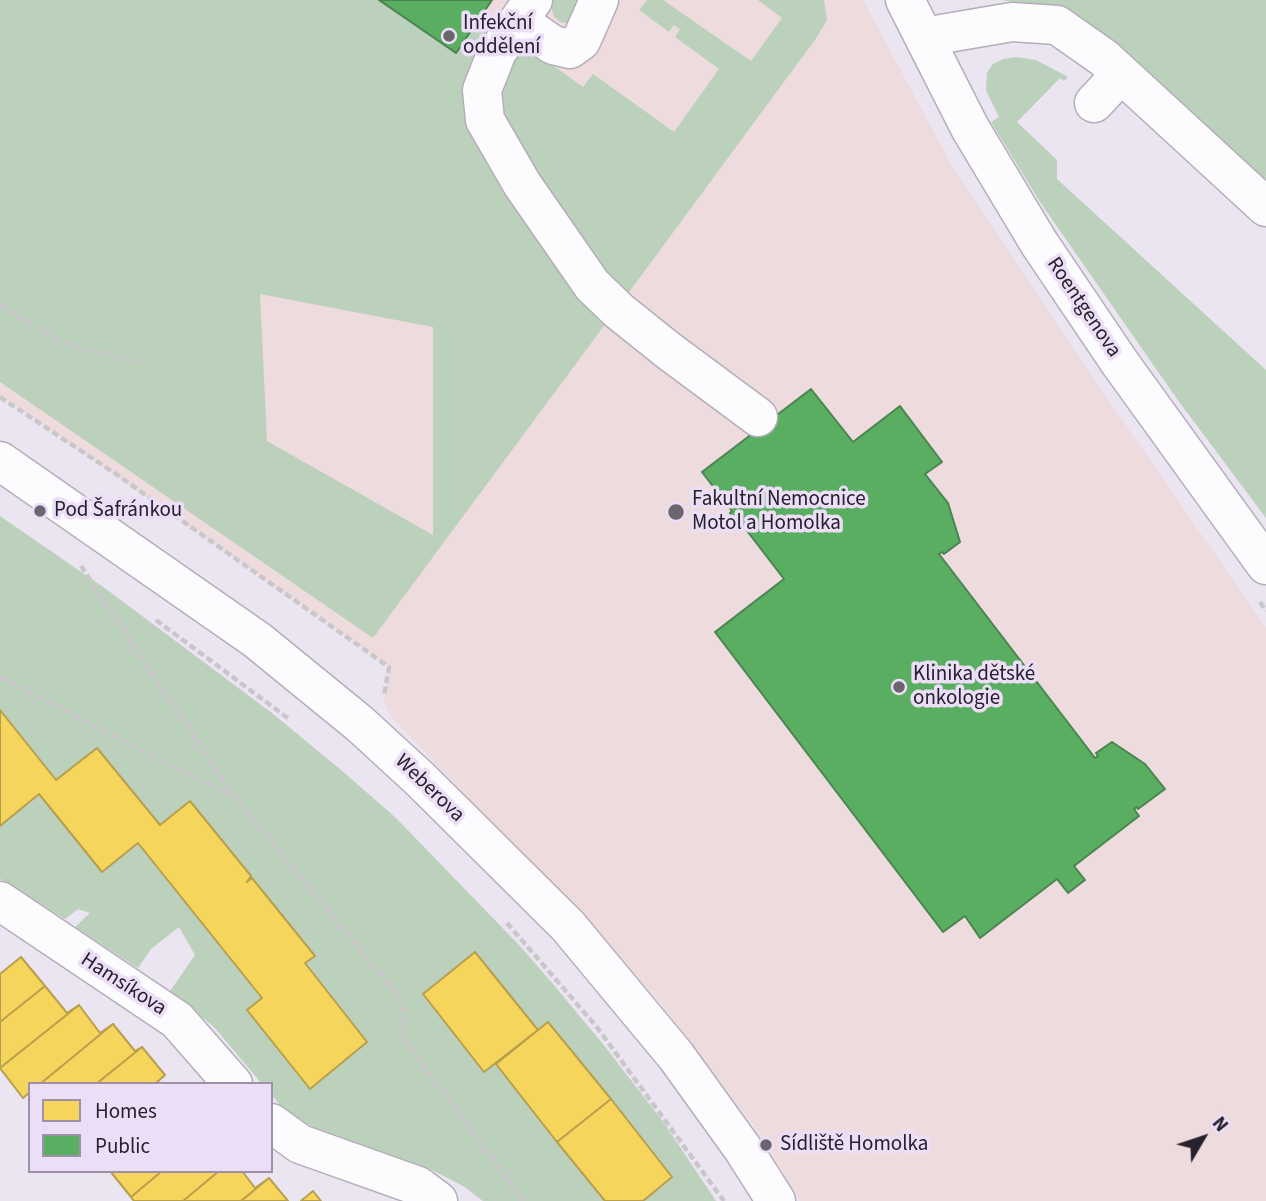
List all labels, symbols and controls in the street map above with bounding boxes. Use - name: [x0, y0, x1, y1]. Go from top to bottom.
- place label: Infekční oddělení: [463, 11, 541, 61]
- marker: Infekční oddělení: [441, 28, 457, 44]
- street label: Roentgenova: [1040, 253, 1126, 363]
- place label: Fakultní Nemocnice Motol a Homolka: [692, 487, 866, 537]
- place label: Pod Šafránkou: [54, 498, 182, 524]
- marker: Fakultní Nemocnice Motol a Homolka: [666, 502, 686, 522]
- marker: Pod Šafránkou: [32, 503, 48, 519]
- place label: Klinika dětské onkologie: [913, 662, 1035, 712]
- marker: Klinika dětské onkologie: [891, 679, 907, 695]
- street label: Weberova: [389, 750, 469, 828]
- street label: Hamsíkova: [75, 948, 171, 1022]
- legend: [28, 1082, 273, 1173]
- text: Homes: [95, 1096, 157, 1126]
- north arrow: [1168, 1103, 1238, 1173]
- text: N: [1205, 1111, 1234, 1138]
- text: Public: [95, 1131, 150, 1161]
- place label: Sídliště Homolka: [780, 1132, 928, 1158]
- marker: Sídliště Homolka: [758, 1137, 774, 1153]

